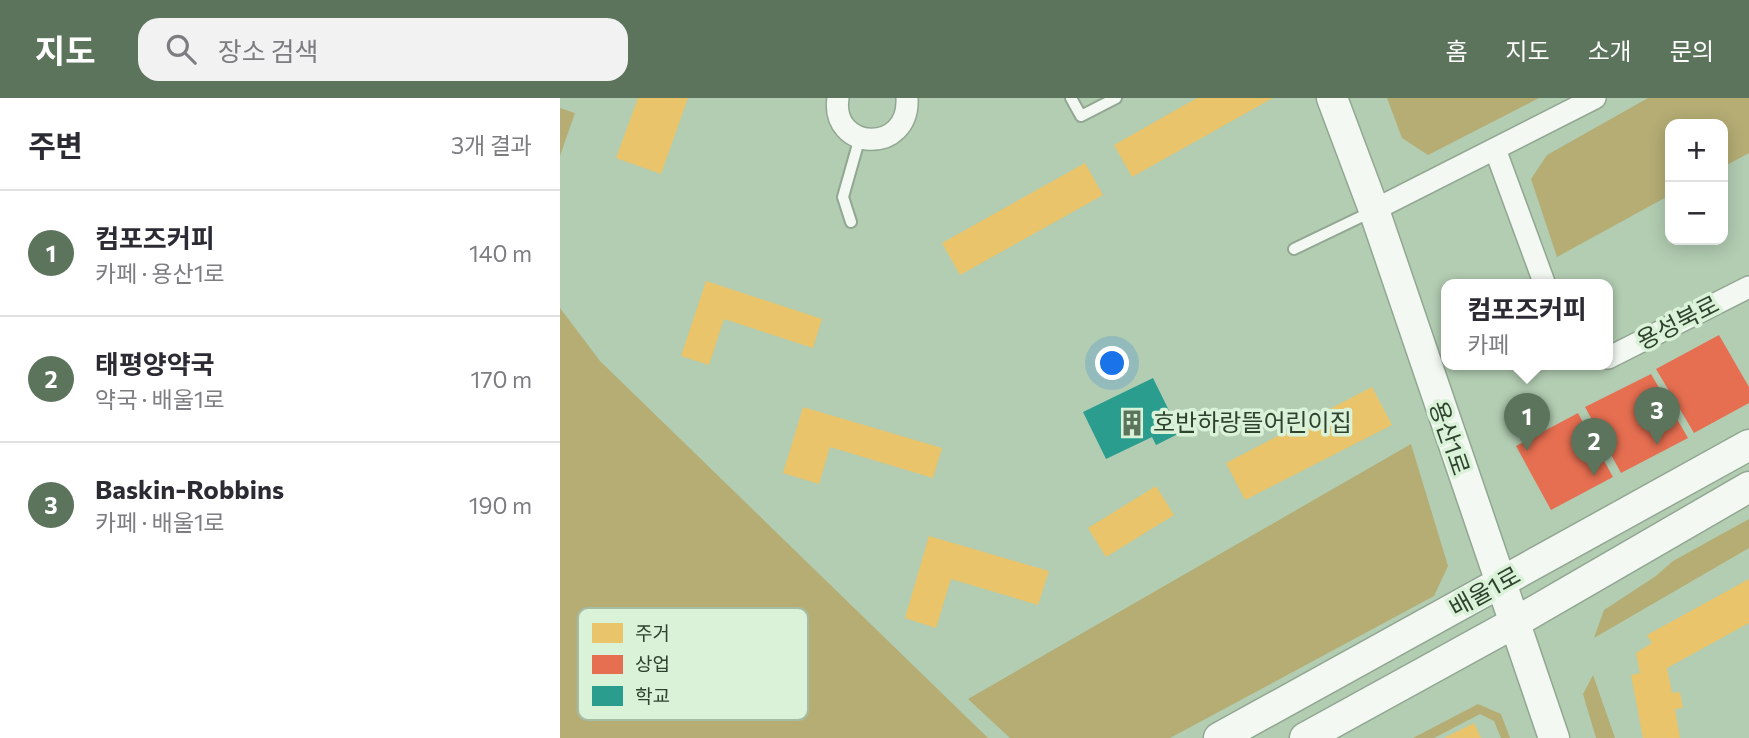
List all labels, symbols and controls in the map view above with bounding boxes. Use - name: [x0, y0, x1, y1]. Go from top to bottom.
- search box: [138, 18, 628, 81]
- text: 지도: [35, 29, 96, 70]
- icon: search: [162, 30, 200, 68]
- text: 장소 검색: [218, 35, 318, 66]
- text: 홈: [1445, 36, 1467, 65]
- text: 지도: [1505, 36, 1550, 65]
- text: 소개: [1588, 36, 1632, 65]
- text: 문의: [1670, 36, 1714, 65]
- map controls: [1665, 119, 1728, 245]
- button: +: [1665, 119, 1728, 182]
- text: 주변: [28, 126, 83, 163]
- text: 3개 결과: [451, 131, 532, 159]
- button: −: [1665, 182, 1728, 245]
- text: 컴포즈커피: [95, 222, 215, 253]
- text: 1: [46, 239, 56, 267]
- text: 140 m: [469, 239, 532, 267]
- text: 카페 · 용산1로: [95, 259, 225, 287]
- popup: [1441, 279, 1613, 370]
- street label: 용성북로: [1631, 289, 1723, 355]
- text: 컴포즈커피: [1467, 293, 1587, 324]
- text: 카페: [1467, 330, 1510, 358]
- your location: [1095, 346, 1129, 380]
- text: 태평양약국: [95, 348, 215, 379]
- text: 2: [44, 365, 58, 393]
- text: 170 m: [471, 365, 532, 393]
- text: 약국 · 배울1로: [95, 385, 225, 413]
- pin: 3: [1634, 387, 1680, 445]
- pin: 1: [1504, 393, 1550, 451]
- street label: 용산1로: [1424, 397, 1477, 478]
- place label: 호반하랑뜰어린이집: [1153, 407, 1352, 436]
- building icon: 호반하랑뜰어린이집: [1117, 408, 1147, 438]
- pin: 2: [1571, 418, 1617, 476]
- text: Baskin-Robbins: [95, 473, 284, 504]
- text: 3: [44, 491, 58, 519]
- text: 190 m: [469, 491, 532, 519]
- text: 카페 · 배울1로: [95, 508, 225, 536]
- street label: 배울1로: [1444, 559, 1525, 622]
- legend: [578, 608, 808, 720]
- text: 주거: [635, 621, 670, 644]
- text: 상업: [635, 652, 670, 675]
- text: 학교: [635, 684, 670, 707]

